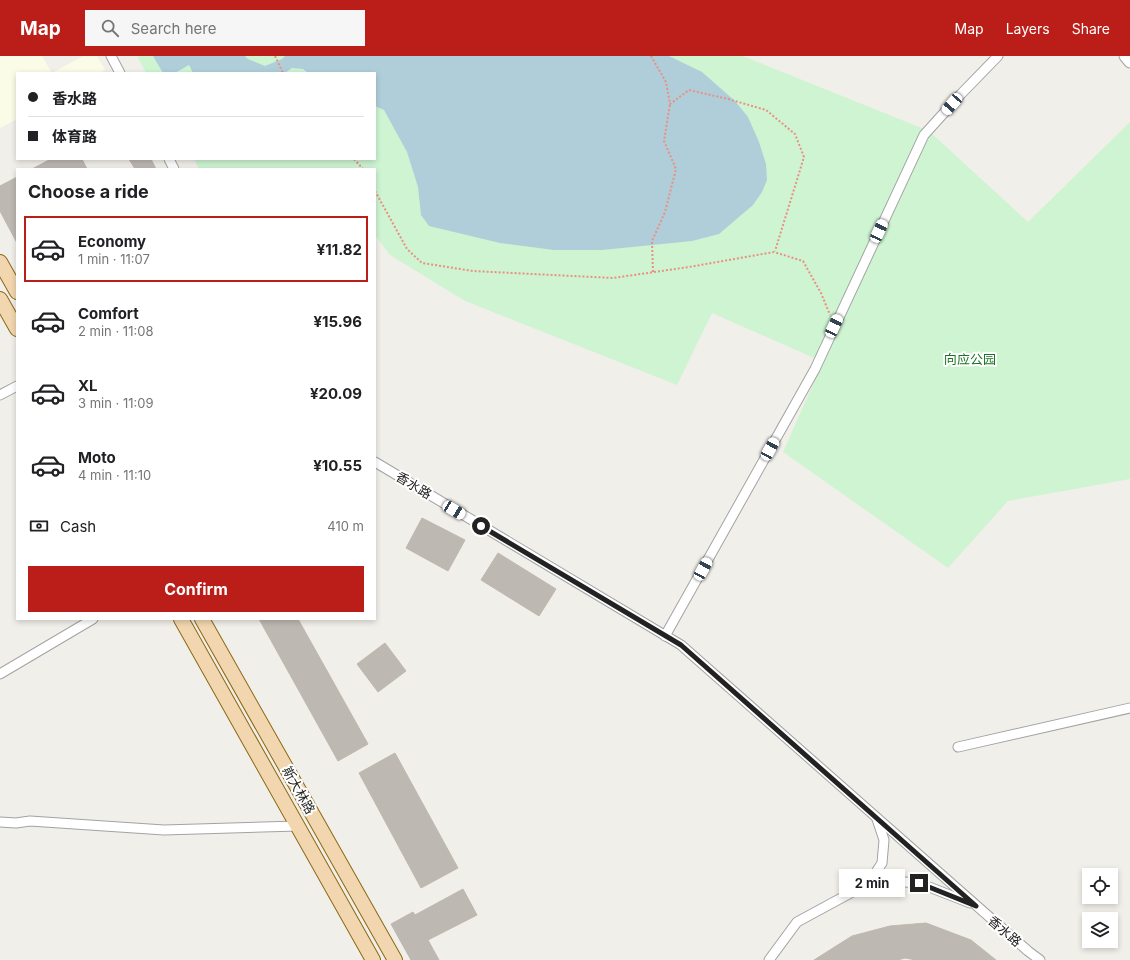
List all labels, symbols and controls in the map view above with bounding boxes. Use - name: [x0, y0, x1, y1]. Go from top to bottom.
- search box: [85, 10, 365, 46]
- text: Map: [20, 17, 61, 40]
- icon: search: [99, 17, 121, 39]
- text: Search here: [131, 19, 216, 38]
- text: Map: [955, 20, 984, 37]
- text: Layers: [1006, 20, 1050, 37]
- text: Share: [1072, 20, 1110, 37]
- text: 香水路: [52, 89, 97, 108]
- car: [940, 91, 964, 117]
- text: 体育路: [52, 127, 97, 146]
- text: Choose a ride: [28, 181, 149, 202]
- car: [868, 218, 890, 244]
- icon: car: [30, 231, 66, 267]
- text: Economy: [78, 232, 146, 251]
- text: ¥11.82: [317, 240, 362, 259]
- text: 1 min · 11:07: [78, 251, 150, 267]
- icon: car: [30, 303, 66, 339]
- text: Comfort: [78, 304, 139, 323]
- text: ¥15.96: [313, 312, 362, 331]
- car: [823, 313, 845, 339]
- text: 2 min · 11:08: [78, 323, 153, 339]
- park label: 向应公园: [944, 351, 996, 367]
- icon: car: [30, 375, 66, 411]
- text: XL: [78, 376, 98, 395]
- text: ¥20.09: [310, 384, 362, 403]
- text: 3 min · 11:09: [78, 395, 154, 411]
- car: [759, 436, 781, 462]
- icon: car: [30, 447, 66, 483]
- text: Moto: [78, 448, 116, 467]
- text: ¥10.55: [313, 456, 362, 475]
- text: 4 min · 11:10: [78, 467, 151, 483]
- street label: 香水路: [393, 468, 435, 502]
- car: [441, 499, 467, 521]
- icon: cash: [28, 515, 50, 537]
- text: Cash: [60, 517, 96, 536]
- route start: [472, 517, 490, 535]
- text: 410 m: [327, 518, 364, 534]
- car: [692, 556, 714, 582]
- button: Confirm: [28, 566, 364, 612]
- street label: 斯大林路: [279, 763, 319, 817]
- map controls: [1082, 868, 1118, 948]
- button: locate: [1082, 868, 1118, 904]
- callout: 2 min: [839, 869, 905, 897]
- route end: [910, 874, 928, 892]
- text: 2 min: [855, 875, 889, 891]
- street label: 香水路: [985, 912, 1025, 950]
- button: layers: [1082, 912, 1118, 948]

